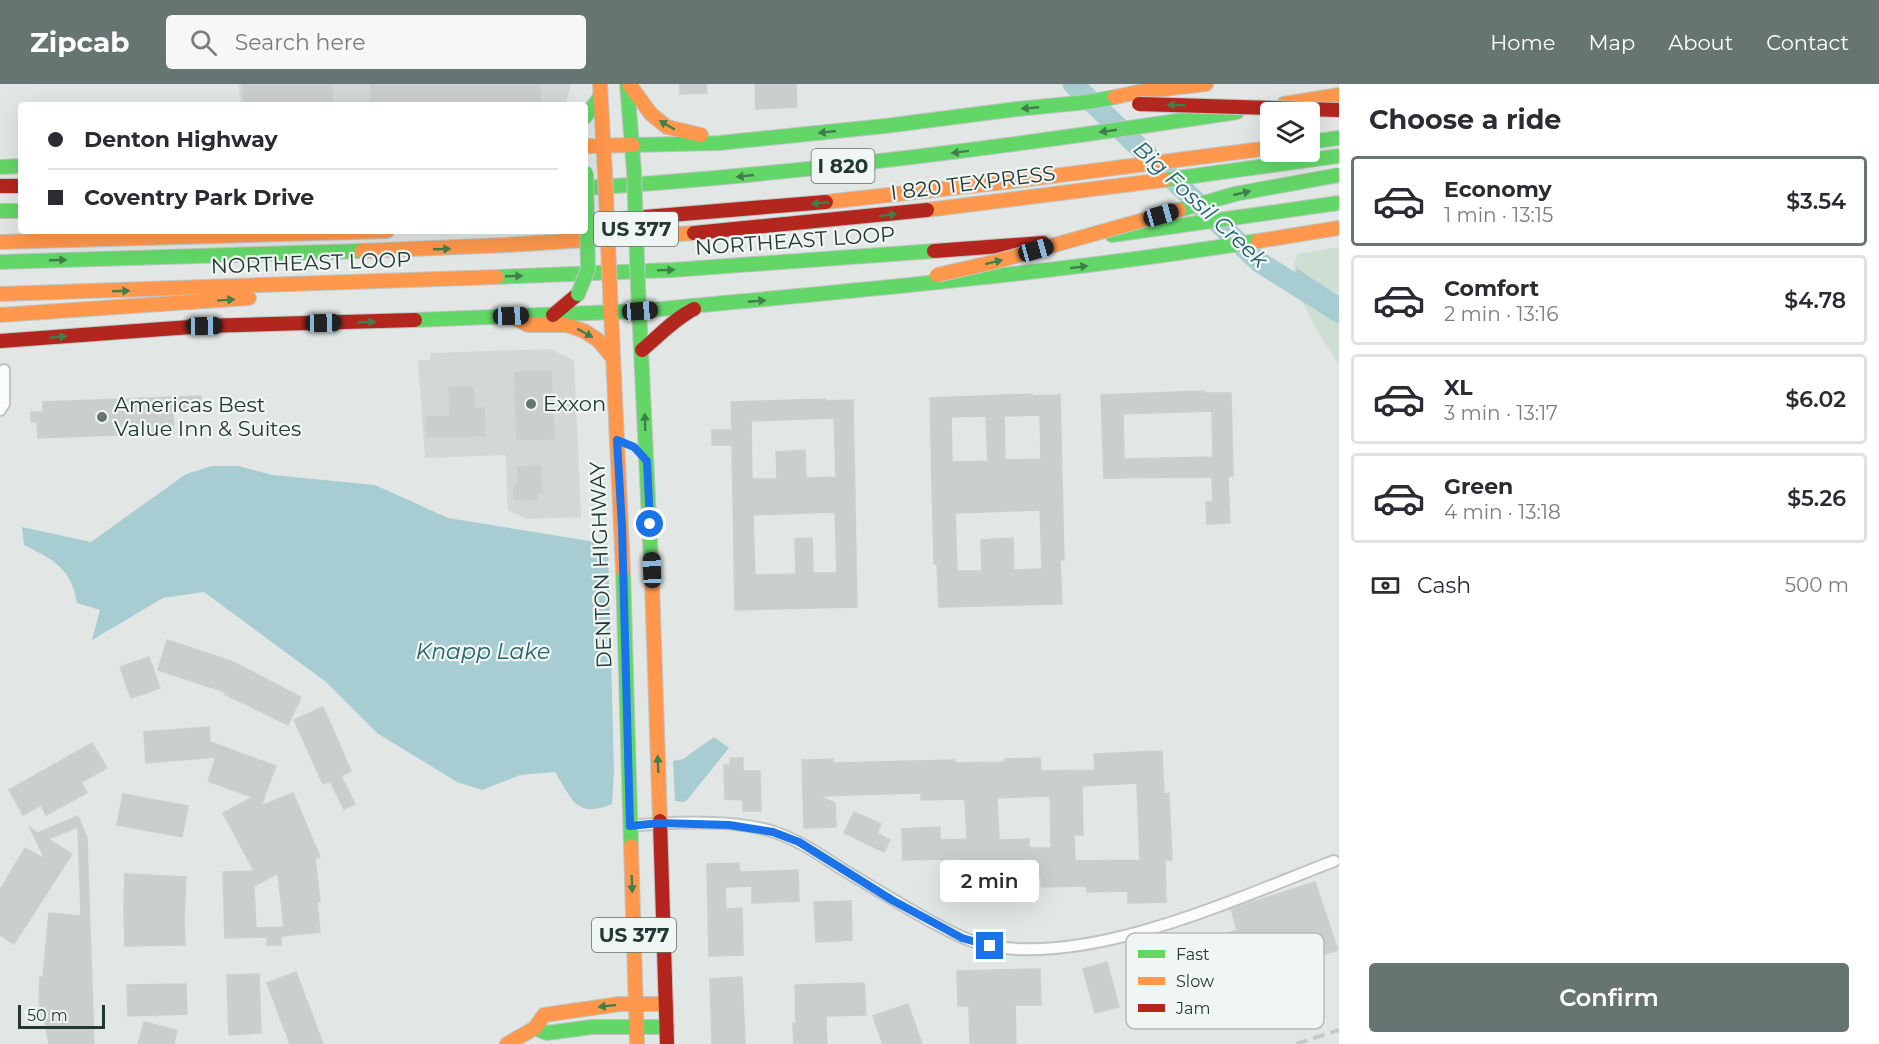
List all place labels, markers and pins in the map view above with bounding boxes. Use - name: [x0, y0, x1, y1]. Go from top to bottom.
- place label: Exxon: [543, 391, 606, 416]
- place label: Americas Best Value Inn & Suites: [114, 392, 301, 441]
- marker: Exxon: [524, 397, 538, 411]
- marker: Americas Best Value Inn & Suites: [95, 410, 109, 424]

